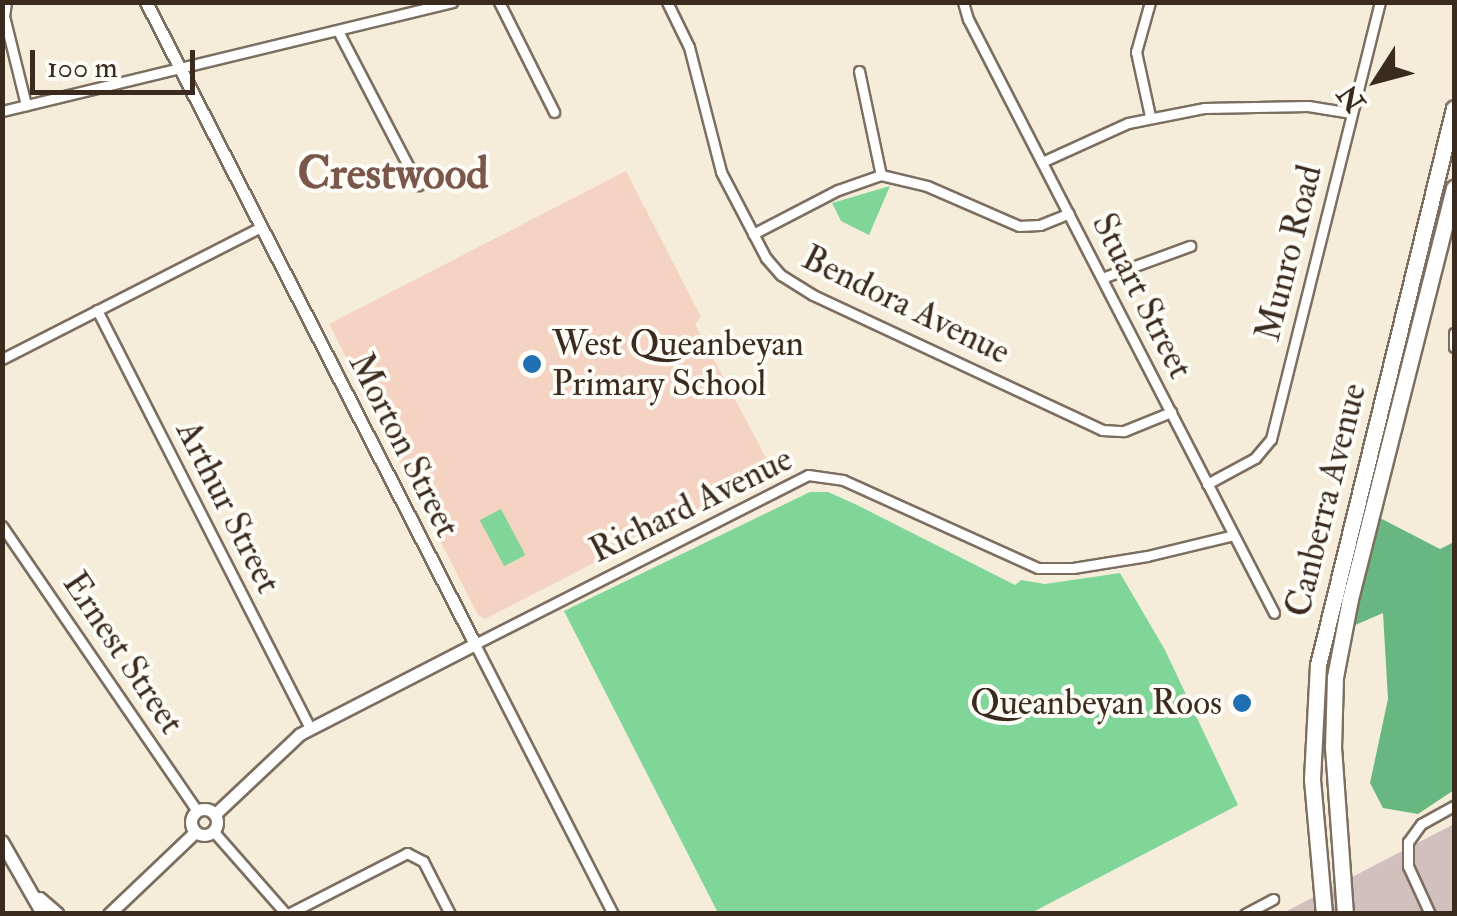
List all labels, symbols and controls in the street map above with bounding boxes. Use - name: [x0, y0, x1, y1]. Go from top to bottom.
- scale bar: [35, 30, 200, 92]
- north arrow: [1327, 30, 1427, 130]
- text: 100 m: [47, 49, 118, 86]
- text: N: [1331, 78, 1374, 118]
- district label: Crestwood: [298, 148, 488, 202]
- street label: Munro Road: [1247, 161, 1331, 345]
- street label: Stuart Street: [1083, 207, 1201, 385]
- street label: Bendora Avenue: [795, 237, 1017, 373]
- place label: West Queanbeyan Primary School: [552, 323, 804, 405]
- street label: Morton Street: [340, 346, 468, 544]
- marker: West Queanbeyan Primary School: [521, 353, 543, 375]
- street label: Canberra Avenue: [1277, 379, 1375, 621]
- street label: Arthur Street: [167, 414, 289, 600]
- street label: Richard Avenue: [583, 438, 799, 572]
- street label: Ernest Street: [54, 564, 192, 742]
- place label: Queanbeyan Roos: [970, 682, 1222, 724]
- marker: Queanbeyan Roos: [1231, 692, 1253, 714]

